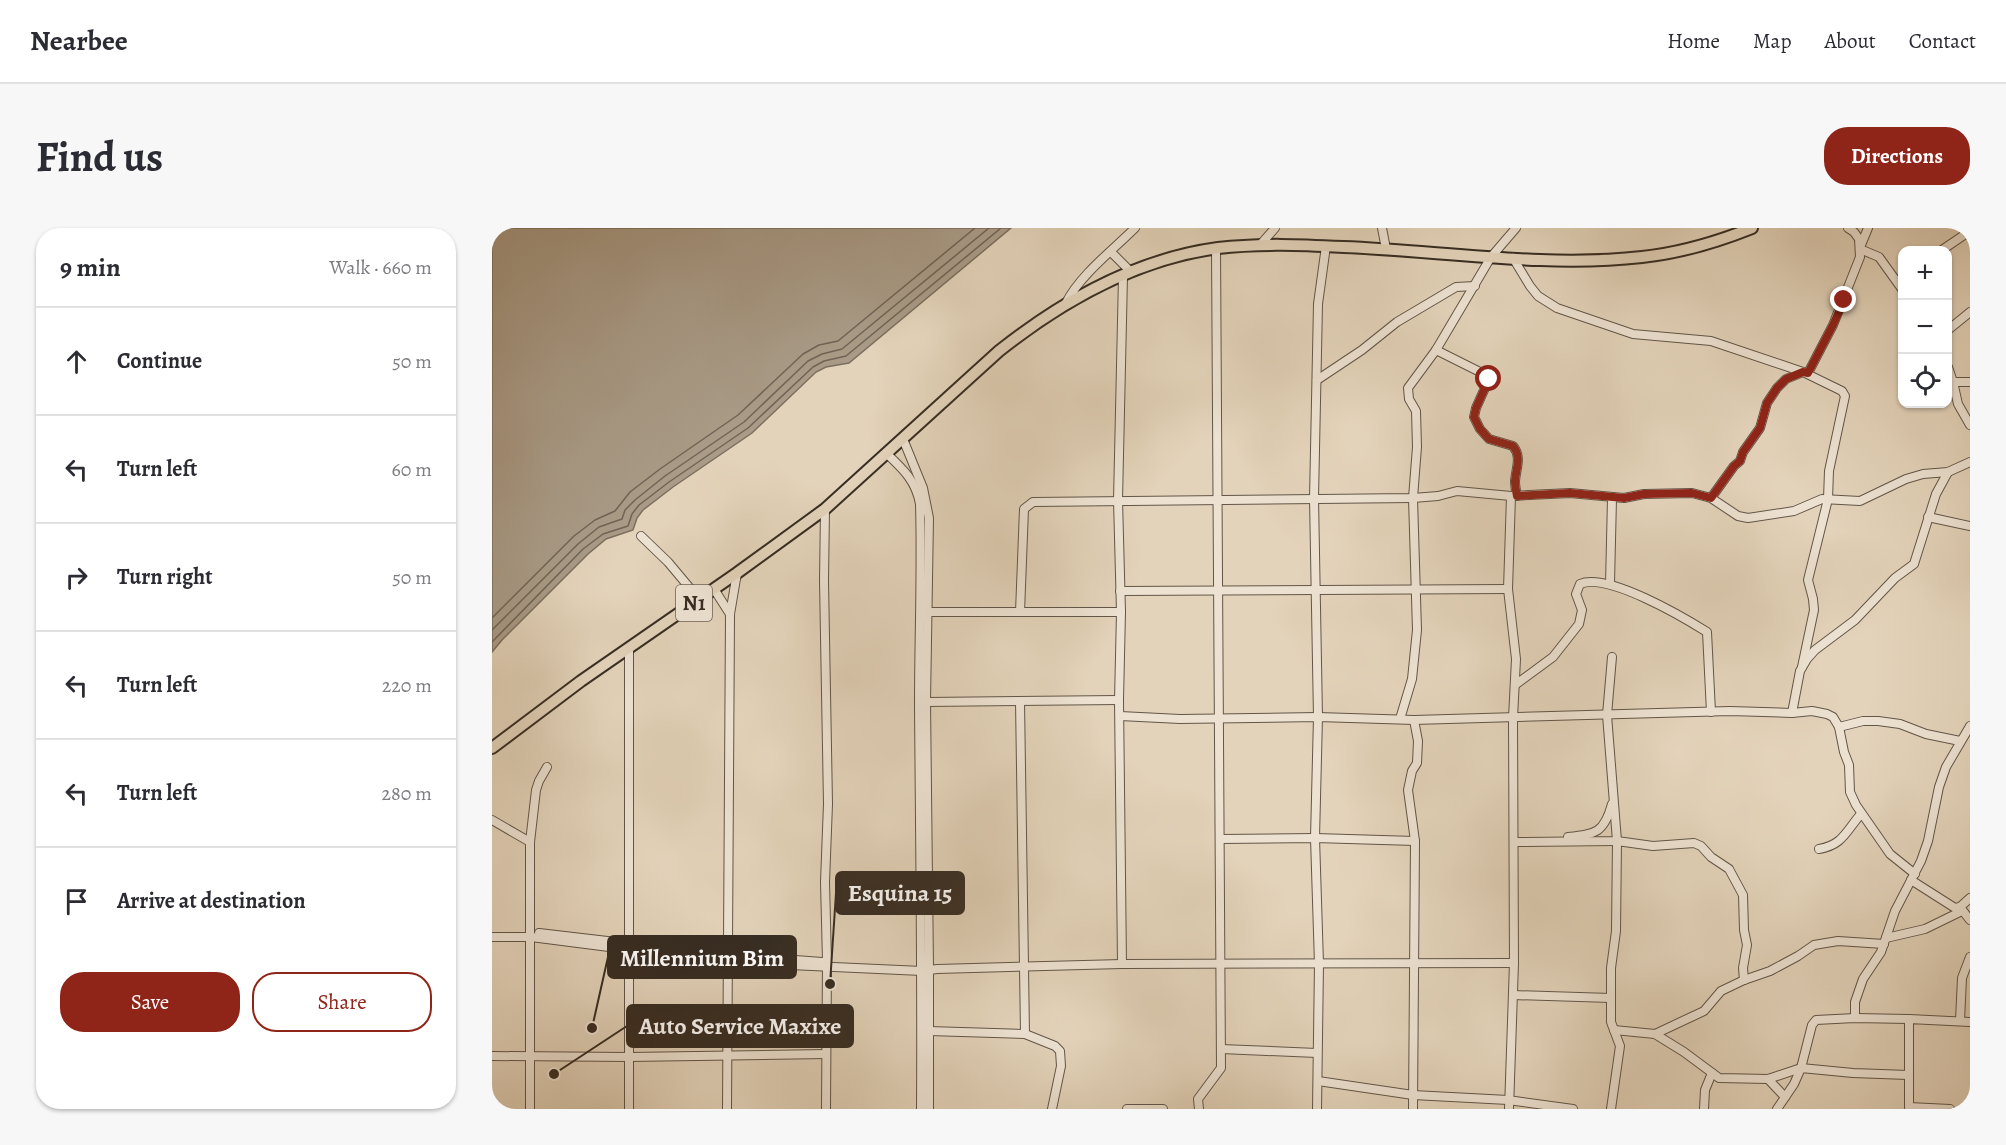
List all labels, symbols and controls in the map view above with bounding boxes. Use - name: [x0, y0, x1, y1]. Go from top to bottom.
- text: Nearbee: [30, 22, 128, 60]
- text: Home: [1667, 27, 1720, 55]
- text: Map: [1753, 27, 1791, 55]
- text: About: [1824, 27, 1876, 55]
- text: Contact: [1909, 27, 1976, 55]
- button: Directions: [1824, 127, 1970, 185]
- text: Find us: [36, 128, 163, 185]
- map controls: [1898, 246, 1952, 408]
- button: +: [1898, 246, 1952, 300]
- text: 9 min: [60, 250, 121, 285]
- text: Walk · 660 m: [329, 254, 432, 281]
- route end: [1830, 286, 1856, 312]
- button: −: [1898, 300, 1952, 354]
- icon: ahead: [60, 345, 93, 378]
- text: Continue: [117, 346, 202, 376]
- text: 50 m: [392, 348, 432, 375]
- button: locate: [1898, 354, 1952, 408]
- route start: [1475, 365, 1501, 391]
- icon: left: [60, 453, 93, 486]
- text: Turn left: [117, 454, 197, 484]
- text: 60 m: [392, 456, 432, 483]
- icon: right: [60, 561, 93, 594]
- text: Turn right: [117, 562, 213, 592]
- text: 50 m: [392, 564, 432, 591]
- road number: N1: [676, 585, 712, 621]
- icon: left: [60, 669, 93, 702]
- text: Turn left: [117, 670, 197, 700]
- text: 220 m: [382, 672, 432, 699]
- icon: left: [60, 777, 93, 810]
- text: Turn left: [117, 778, 197, 808]
- text: 280 m: [382, 780, 432, 807]
- callout: Esquina 15: [836, 872, 964, 914]
- text: Esquina 15: [848, 877, 952, 909]
- icon: arrive: [60, 885, 93, 918]
- text: Arrive at destination: [117, 886, 306, 916]
- callout: Millennium Bim: [608, 936, 796, 978]
- text: Millennium Bim: [620, 942, 784, 974]
- button: Save: [60, 972, 240, 1032]
- button: Share: [252, 972, 432, 1032]
- callout: Auto Service Maxixe: [627, 1005, 853, 1047]
- text: Auto Service Maxixe: [638, 1010, 841, 1042]

